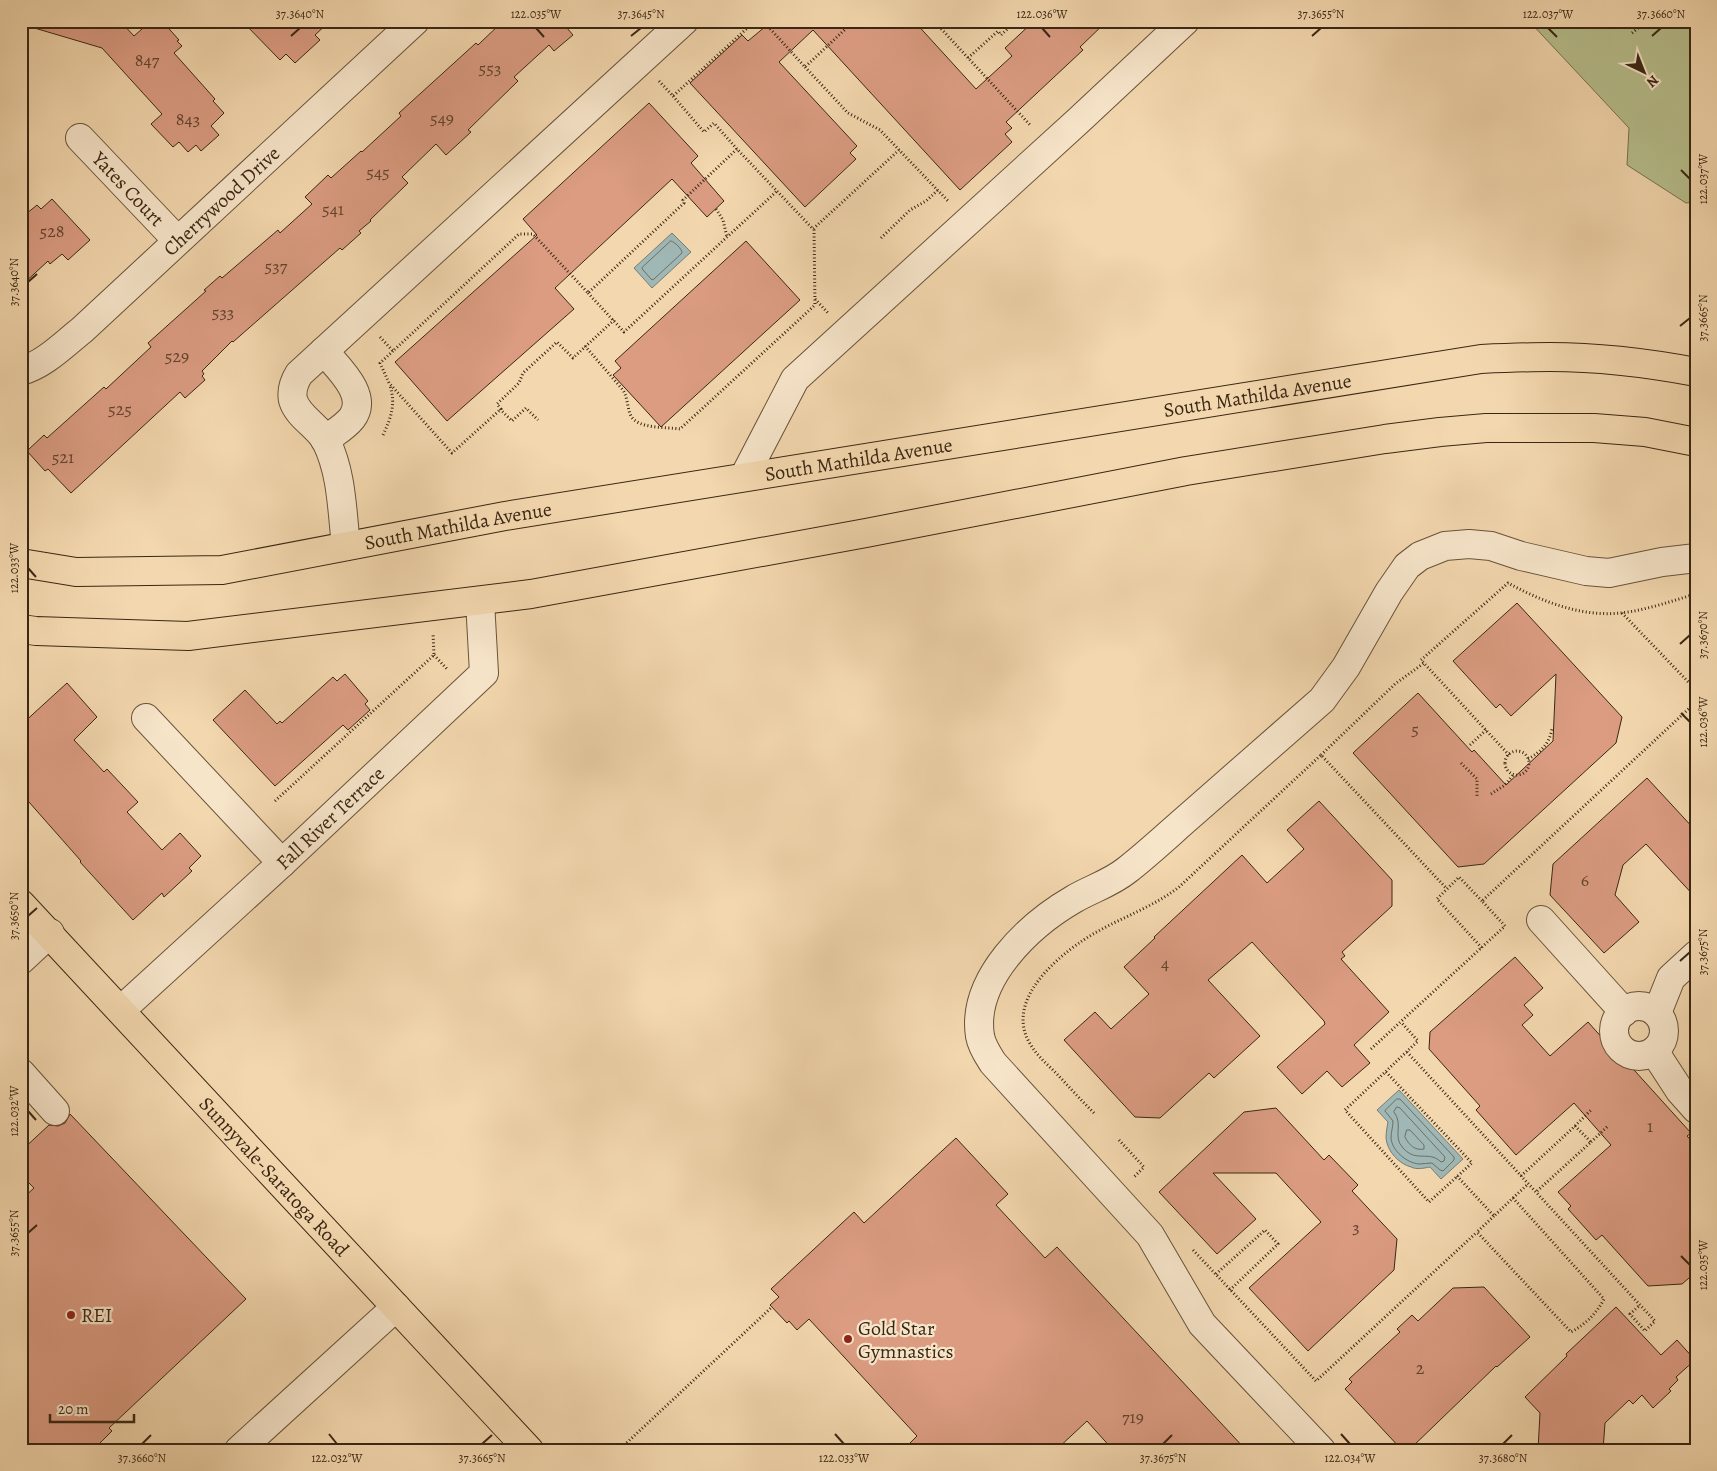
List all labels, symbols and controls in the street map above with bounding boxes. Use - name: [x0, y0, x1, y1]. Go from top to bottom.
- text: 37.3640°N: [276, 6, 325, 22]
- text: 122.035°W: [511, 6, 562, 22]
- text: 37.3645°N: [617, 6, 665, 22]
- text: 122.036°W: [1017, 6, 1068, 22]
- text: 37.3655°N: [1298, 6, 1345, 22]
- text: 122.037°W: [1523, 6, 1574, 22]
- text: 37.3660°N: [1637, 6, 1686, 22]
- house number: 847: [135, 48, 160, 72]
- north arrow: [1620, 48, 1670, 98]
- house number: 553: [479, 56, 501, 80]
- text: N: [1642, 71, 1663, 92]
- house number: 549: [430, 106, 454, 130]
- house number: 843: [176, 107, 200, 131]
- street label: Cherrywood Drive: [157, 140, 286, 262]
- street label: Yates Court: [85, 145, 170, 233]
- text: 122.037°W: [1695, 153, 1711, 204]
- house number: 545: [366, 160, 390, 184]
- house number: 541: [322, 197, 344, 221]
- house number: 528: [39, 219, 65, 243]
- house number: 537: [265, 254, 288, 278]
- text: 37.3640°N: [6, 257, 22, 306]
- text: 37.3665°N: [1695, 294, 1711, 342]
- house number: 533: [212, 300, 234, 324]
- house number: 529: [165, 344, 189, 368]
- street label: South Mathilda Avenue: [1162, 367, 1353, 424]
- house number: 525: [108, 397, 132, 421]
- street label: South Mathilda Avenue: [763, 431, 955, 488]
- house number: 521: [52, 445, 74, 469]
- street label: South Mathilda Avenue: [362, 496, 554, 557]
- text: 122.033°W: [6, 542, 22, 593]
- text: 37.3670°N: [1695, 611, 1711, 659]
- text: 122.036°W: [1695, 696, 1711, 747]
- house number: 5: [1411, 717, 1419, 741]
- street label: Fall River Terrace: [270, 760, 391, 876]
- house number: 6: [1581, 868, 1589, 892]
- text: 37.3650°N: [6, 892, 22, 940]
- text: 37.3675°N: [1695, 928, 1711, 975]
- house number: 4: [1161, 951, 1169, 975]
- text: 122.032°W: [6, 1085, 22, 1137]
- street label: Sunnyvale-Saratoga Road: [193, 1091, 355, 1263]
- house number: 1: [1647, 1114, 1653, 1138]
- text: 37.3655°N: [6, 1209, 22, 1256]
- house number: 3: [1352, 1215, 1360, 1239]
- text: 122.035°W: [1695, 1239, 1711, 1290]
- place label: REI: [81, 1302, 112, 1329]
- marker: REI: [65, 1309, 77, 1321]
- place label: Gold Star Gymnastics: [858, 1315, 954, 1365]
- marker: Gold Star Gymnastics: [842, 1333, 854, 1345]
- house number: 2: [1416, 1356, 1425, 1380]
- scale bar: [50, 1391, 134, 1423]
- text: 20 m: [58, 1399, 89, 1419]
- house number: 719: [1122, 1405, 1144, 1429]
- text: 37.3660°N: [118, 1450, 167, 1466]
- text: 122.032°W: [311, 1450, 363, 1466]
- text: 37.3665°N: [458, 1450, 506, 1466]
- text: 122.033°W: [819, 1450, 870, 1466]
- text: 37.3675°N: [1140, 1450, 1187, 1466]
- text: 122.034°W: [1325, 1450, 1376, 1466]
- text: 37.3680°N: [1479, 1450, 1528, 1466]

